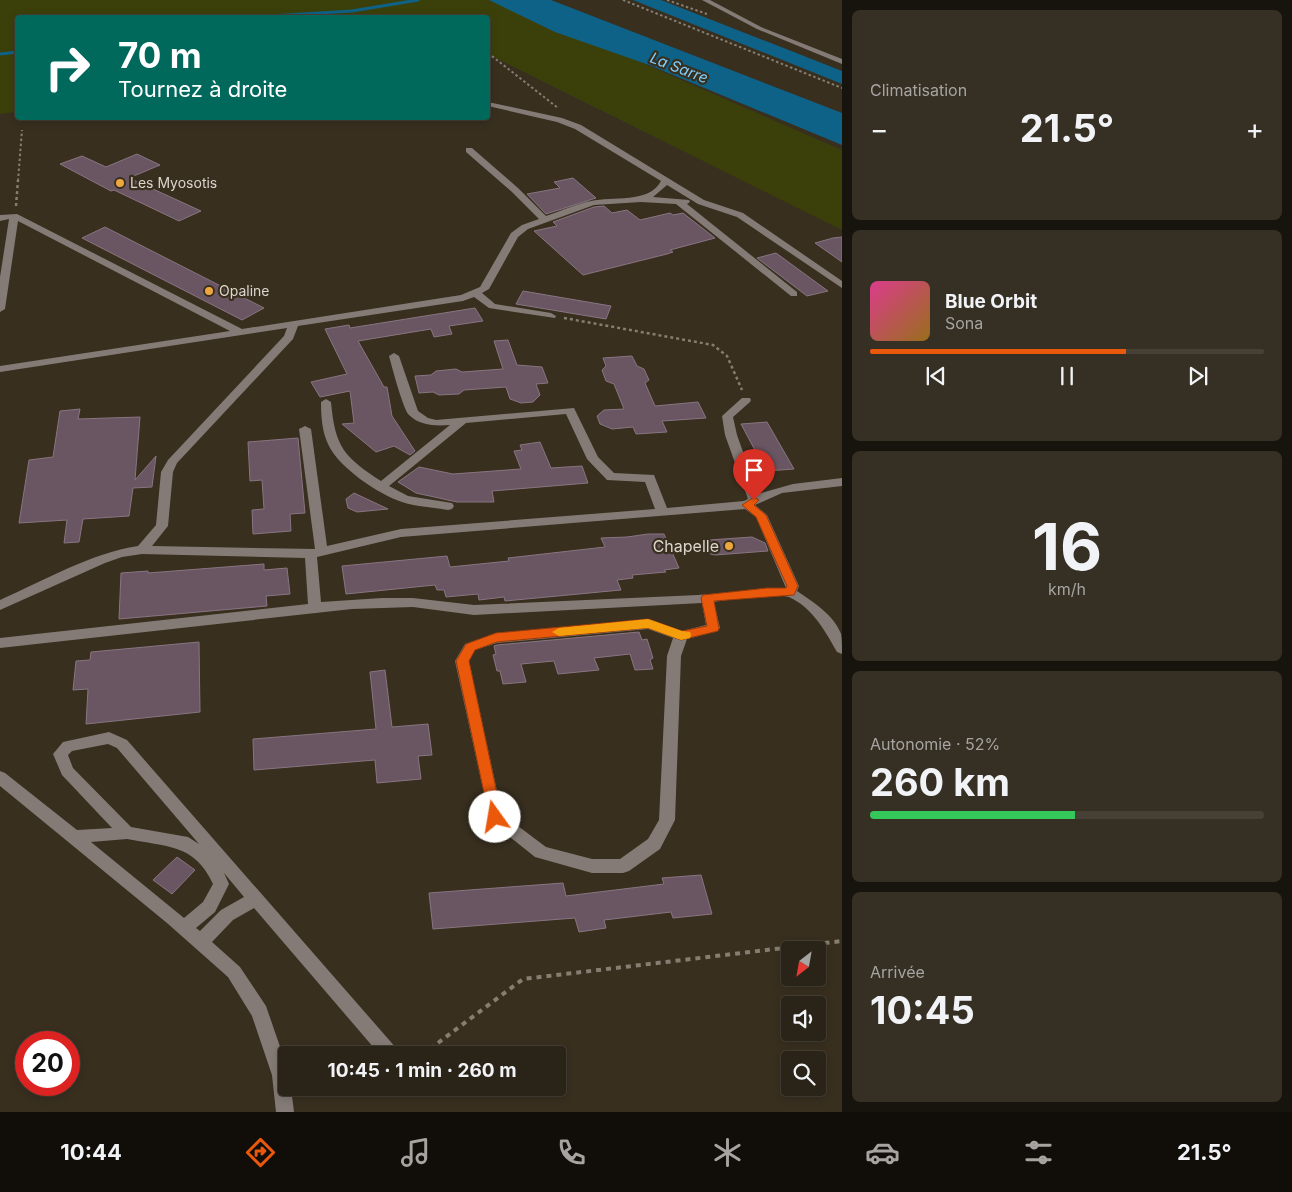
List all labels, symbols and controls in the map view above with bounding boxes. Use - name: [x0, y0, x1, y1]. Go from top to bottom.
- text: 70 m: [118, 34, 202, 76]
- icon: right: [35, 35, 100, 100]
- water label: La Sarre: [647, 48, 711, 87]
- text: Tournez à droite: [118, 76, 287, 102]
- text: Climatisation: [870, 80, 967, 100]
- text: 21.5°: [1020, 105, 1114, 151]
- text: −: [870, 112, 889, 146]
- text: +: [1245, 112, 1264, 146]
- place label: Les Myosotis: [130, 174, 217, 191]
- marker: Les Myosotis: [114, 177, 126, 189]
- place label: Opaline: [219, 282, 270, 299]
- marker: Opaline: [203, 285, 215, 297]
- text: Blue Orbit: [945, 290, 1037, 313]
- text: Sona: [945, 313, 983, 333]
- icon: previous: [922, 362, 950, 390]
- icon: pause: [1053, 362, 1081, 390]
- icon: next: [1184, 362, 1212, 390]
- pin: [733, 449, 775, 500]
- icon: arrive: [740, 456, 768, 484]
- text: 16: [1032, 507, 1102, 586]
- place label: Chapelle: [653, 536, 719, 556]
- marker: Chapelle: [723, 540, 735, 552]
- text: km/h: [1048, 579, 1086, 599]
- text: Autonomie · 52%: [870, 734, 1000, 754]
- text: 260 km: [870, 759, 1010, 805]
- position arrow: [468, 790, 520, 842]
- north arrow: [781, 941, 826, 986]
- map controls: [781, 941, 826, 1096]
- text: Arrivée: [870, 962, 925, 982]
- text: 10:45: [870, 987, 975, 1033]
- button: sound: [781, 996, 826, 1041]
- speed limit sign: 20: [15, 1031, 80, 1096]
- button: search: [781, 1051, 826, 1096]
- text: 10:45 · 1 min · 260 m: [328, 1059, 517, 1082]
- icon: directions: [243, 1135, 278, 1170]
- icon: music: [398, 1135, 433, 1170]
- icon: phone: [554, 1135, 589, 1170]
- icon: climate: [710, 1135, 745, 1170]
- icon: car: [865, 1135, 900, 1170]
- icon: filters: [1021, 1135, 1056, 1170]
- text: 10:44: [60, 1139, 122, 1165]
- text: 21.5°: [1177, 1139, 1232, 1165]

